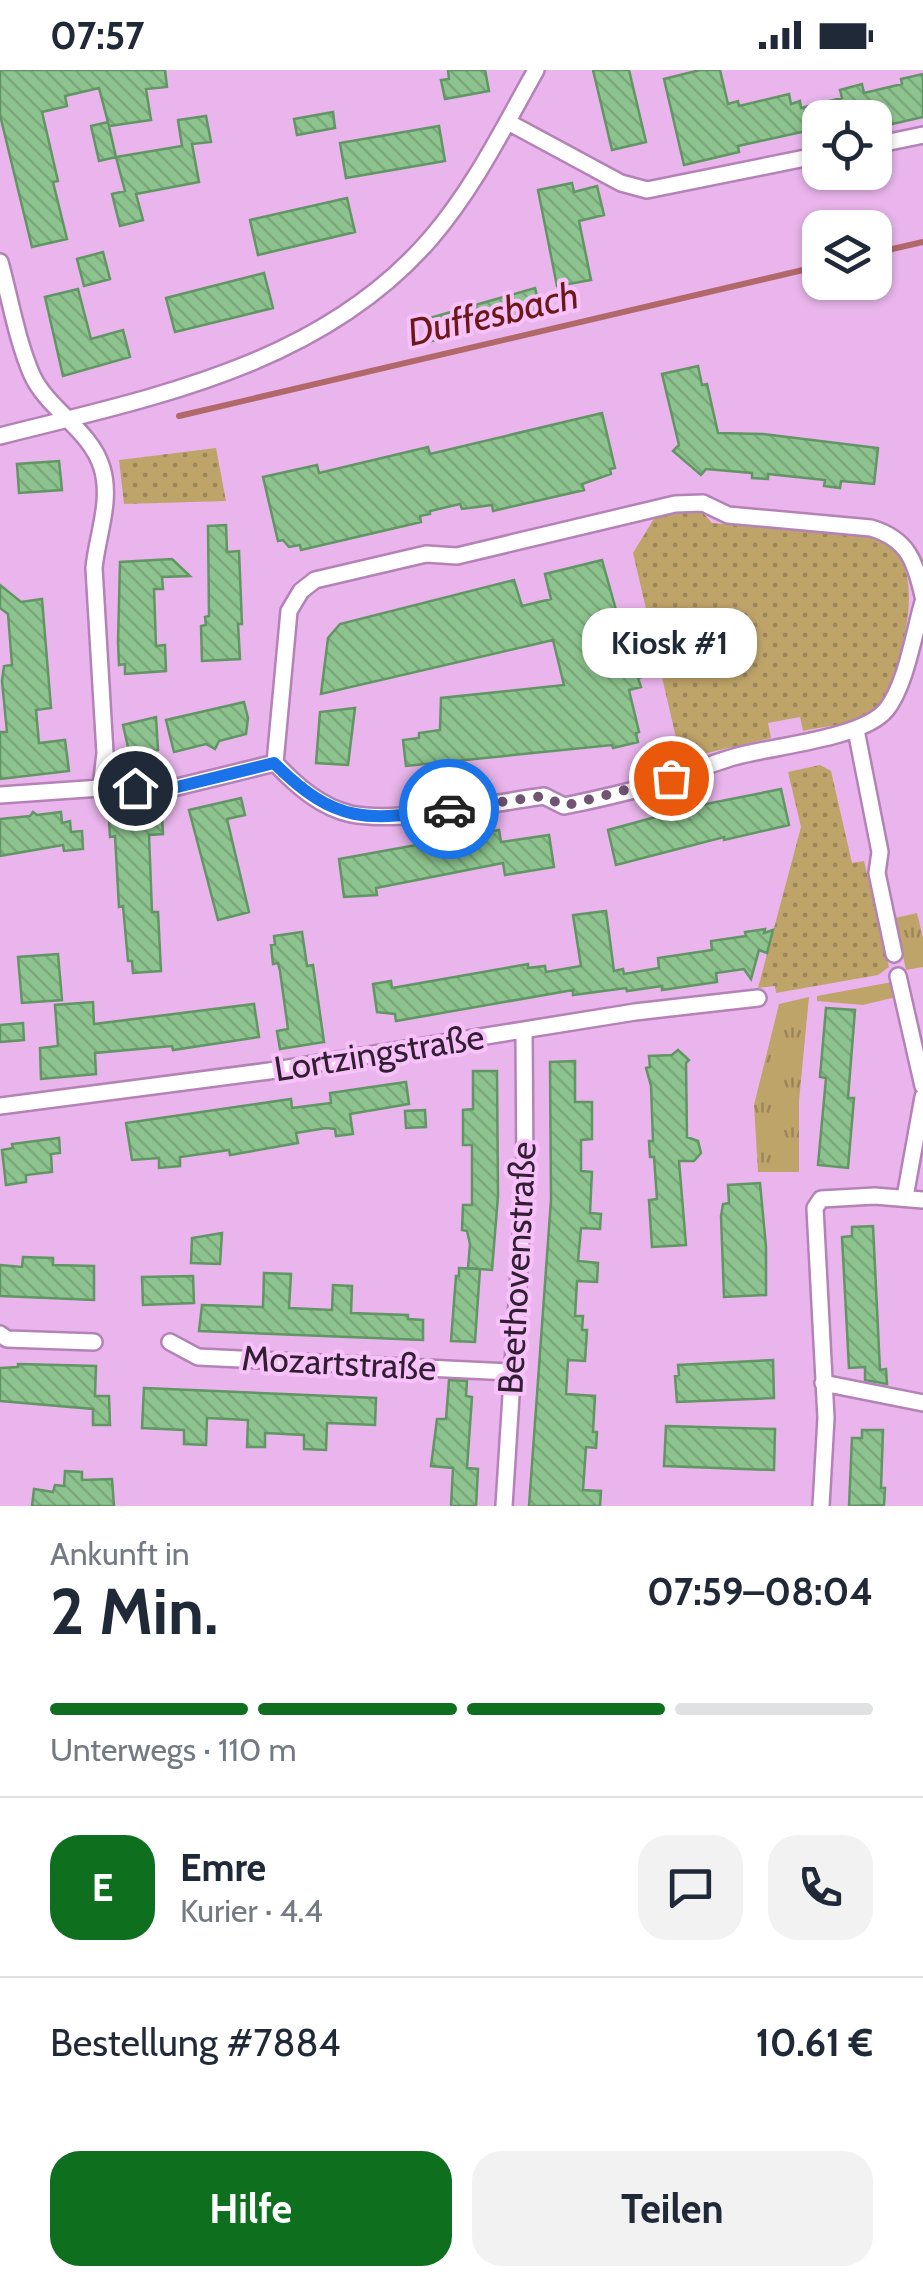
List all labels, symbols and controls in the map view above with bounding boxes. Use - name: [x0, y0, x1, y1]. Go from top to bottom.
- text: 07:57: [50, 12, 144, 59]
- map controls: [802, 100, 892, 300]
- button: locate: [802, 100, 892, 190]
- button: layers: [802, 210, 892, 300]
- water label: Duffesbach: [403, 271, 583, 356]
- callout: Kiosk #1: [584, 608, 758, 678]
- text: Kiosk #1: [611, 623, 728, 662]
- pin: [629, 736, 714, 821]
- pin: [93, 746, 178, 831]
- icon: bag: [644, 751, 699, 806]
- courier: [399, 759, 499, 859]
- icon: home: [108, 761, 163, 816]
- icon: car: [422, 782, 477, 837]
- street label: Lortzingstraße: [271, 1015, 487, 1090]
- street label: Beethovenstraße: [488, 1141, 545, 1395]
- street label: Mozartstraße: [241, 1336, 437, 1389]
- text: Ankunft in: [50, 1534, 190, 1573]
- text: 07:59–08:04: [647, 1568, 873, 1615]
- text: 2 Min.: [50, 1571, 218, 1650]
- text: Unterwegs · 110 m: [50, 1730, 297, 1769]
- button: chat: [638, 1835, 743, 1940]
- button: phone: [768, 1835, 873, 1940]
- text: Emre: [180, 1844, 266, 1891]
- text: E: [92, 1864, 113, 1911]
- text: Kurier · 4.4: [180, 1891, 323, 1930]
- text: Bestellung #7884: [50, 2019, 340, 2066]
- text: 10.61 €: [756, 2019, 873, 2066]
- button: Hilfe: [50, 2151, 452, 2266]
- button: Teilen: [472, 2151, 873, 2266]

